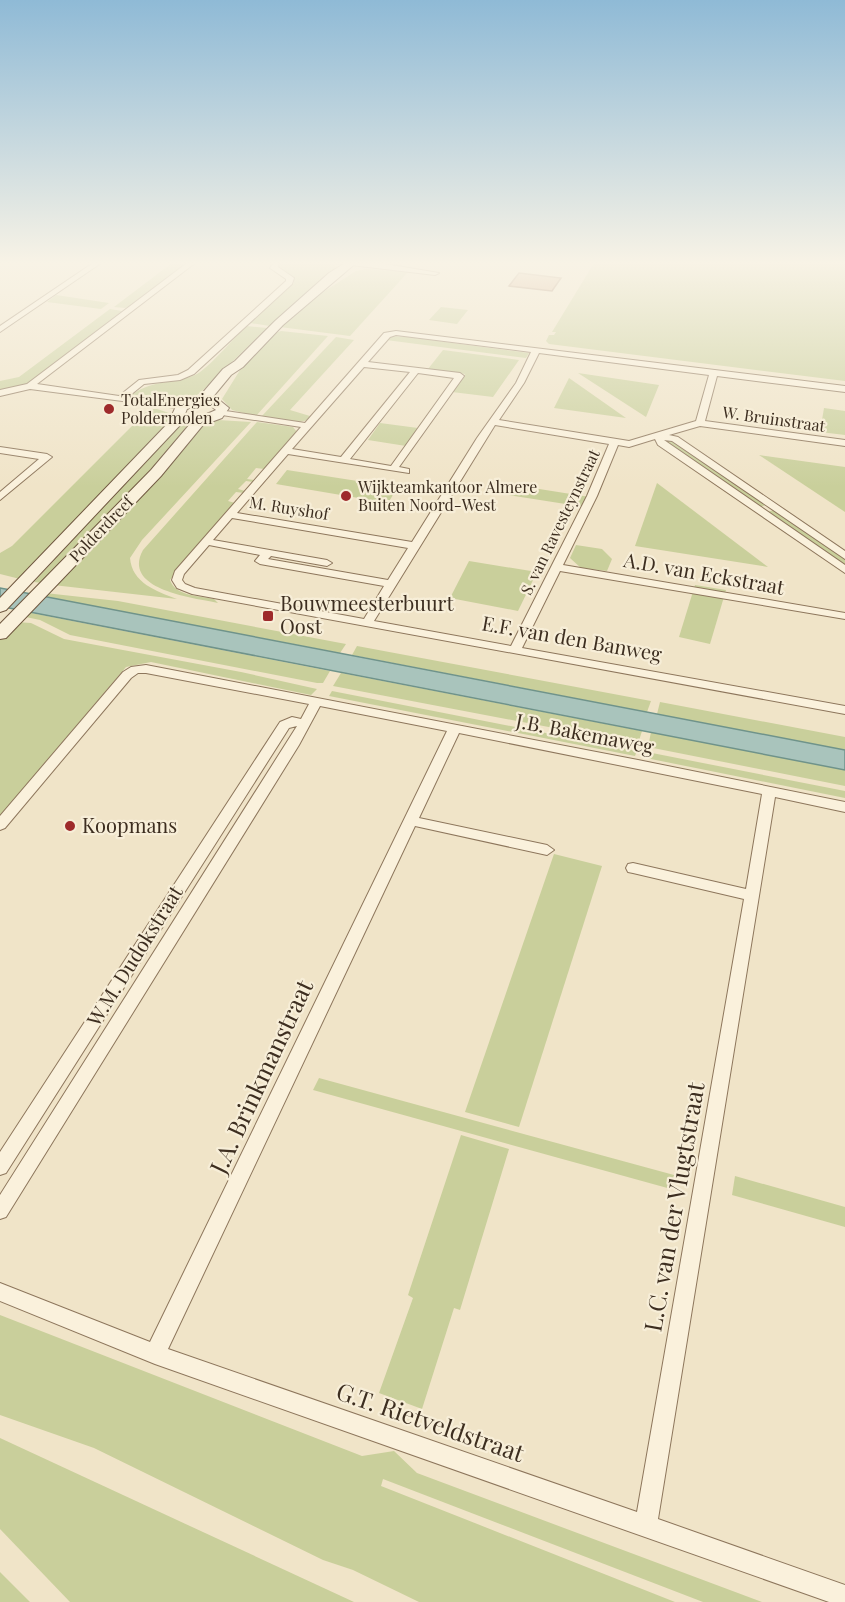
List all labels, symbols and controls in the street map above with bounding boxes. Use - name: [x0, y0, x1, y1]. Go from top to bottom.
- place label: TotalEnergies Poldermolen: [121, 389, 220, 428]
- street label: W. Bruinstraat: [720, 401, 827, 436]
- marker: TotalEnergies Poldermolen: [102, 402, 116, 416]
- street label: S. van Ravesteynstraat: [515, 445, 604, 598]
- place label: Wijkteamkantoor Almere Buiten Noord-West: [357, 476, 537, 515]
- marker: Wijkteamkantoor Almere Buiten Noord-West: [339, 489, 353, 503]
- street label: Polderdreef: [64, 490, 139, 566]
- street label: M. Ruyshof: [248, 491, 332, 524]
- street label: A.D. van Eckstraat: [621, 545, 788, 600]
- place label: Bouwmeesterbuurt Oost: [280, 589, 454, 639]
- street label: E.F. van den Banweg: [480, 608, 665, 667]
- marker: Bouwmeesterbuurt Oost: [261, 609, 275, 623]
- street label: J.B. Bakemaweg: [513, 706, 657, 759]
- place label: Koopmans: [82, 811, 177, 838]
- marker: Koopmans: [63, 819, 77, 833]
- street label: W.M. Dudokstraat: [79, 879, 188, 1031]
- street label: J.A. Brinkmanstraat: [201, 974, 319, 1179]
- street label: L.C. van der Vlugtstraat: [635, 1079, 711, 1334]
- street label: G.T. Rietveldstraat: [333, 1374, 529, 1468]

